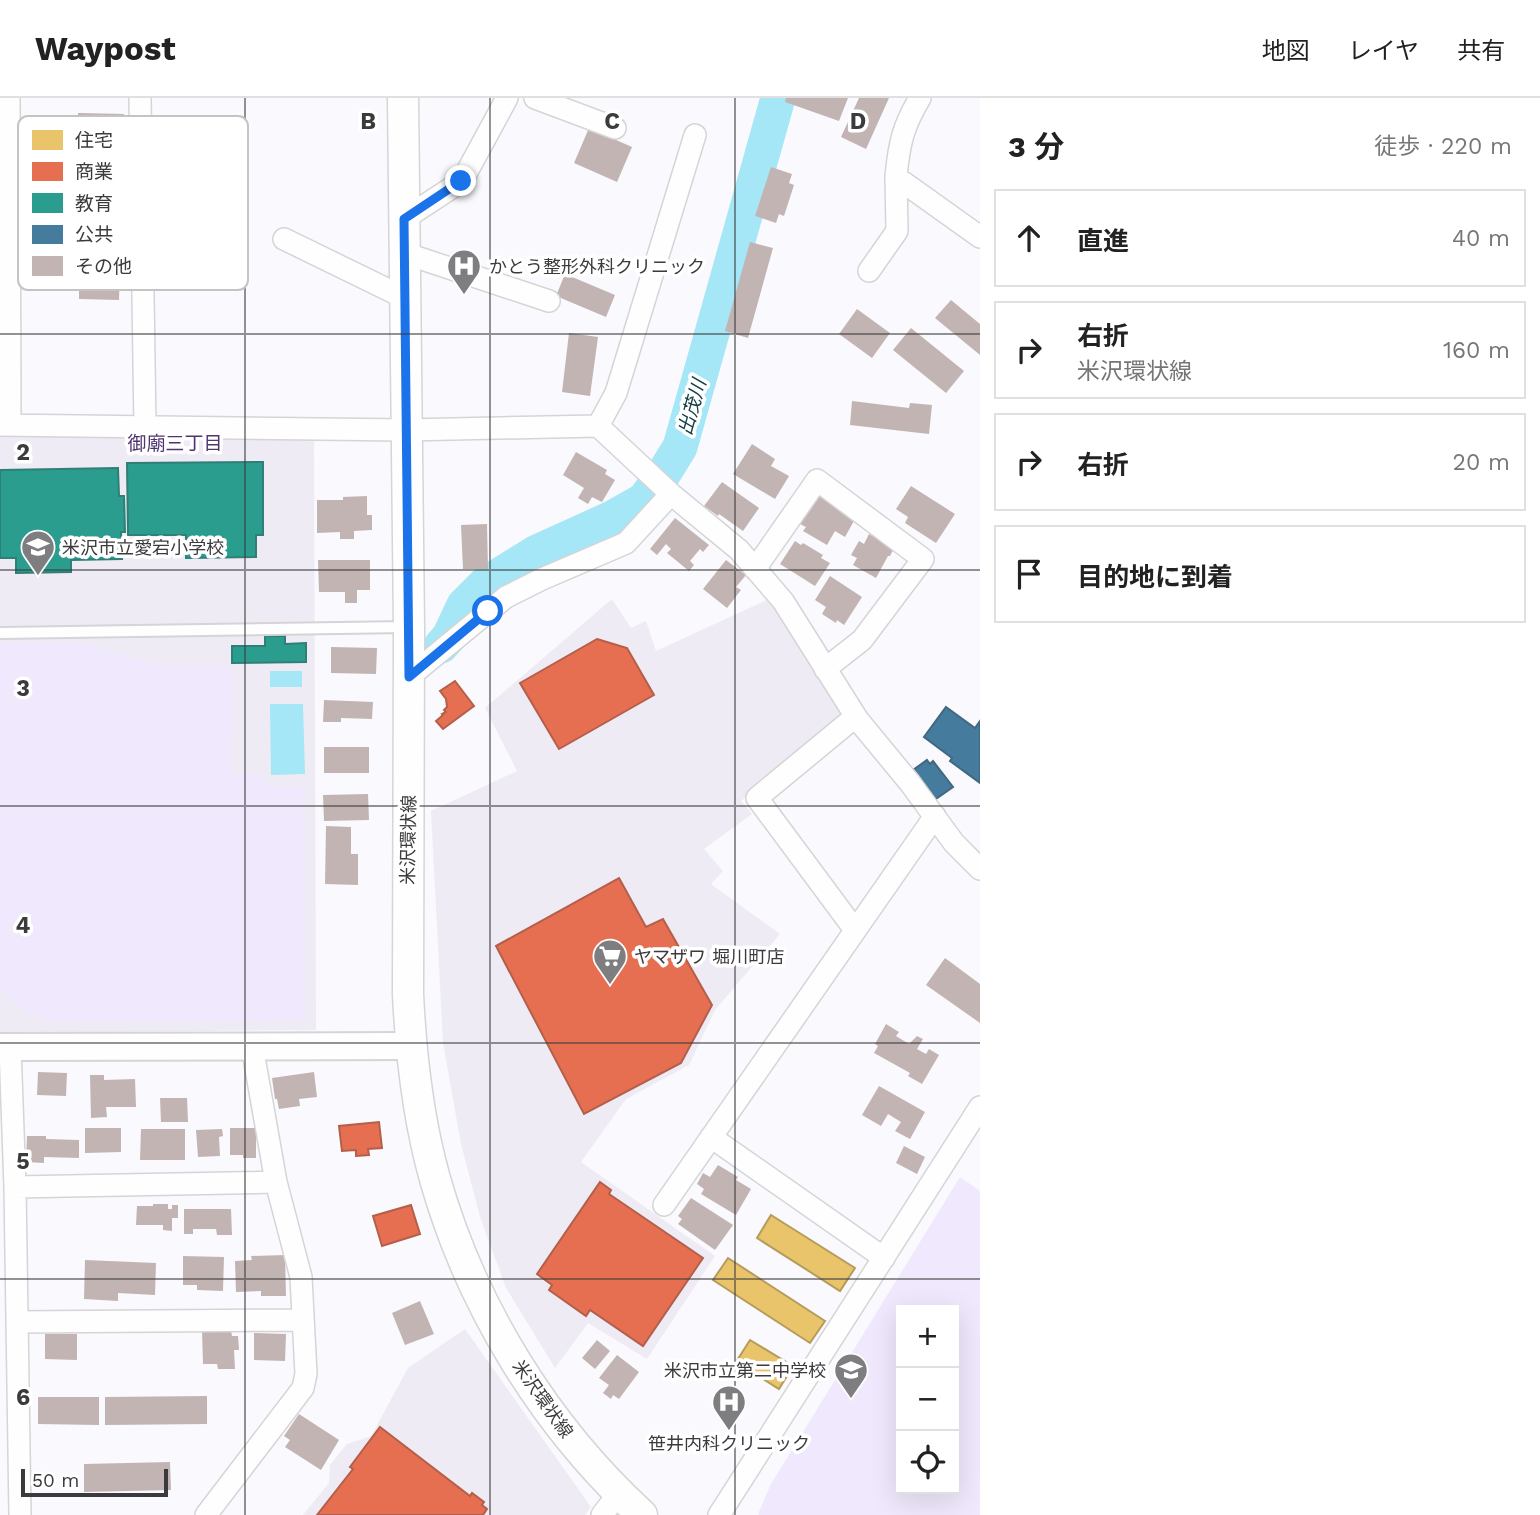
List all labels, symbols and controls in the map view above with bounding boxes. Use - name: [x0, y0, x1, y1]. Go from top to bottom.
- text: Waypost: [35, 29, 176, 68]
- text: 地図: [1262, 37, 1310, 65]
- text: レイヤ: [1348, 37, 1419, 65]
- text: 共有: [1457, 37, 1505, 65]
- text: B: [360, 108, 376, 135]
- text: C: [604, 108, 620, 135]
- text: D: [850, 108, 866, 135]
- legend: [18, 116, 248, 290]
- text: 住宅: [75, 129, 113, 152]
- text: 3 分: [1008, 129, 1064, 164]
- text: 徒歩 · 220 m: [1374, 133, 1512, 160]
- text: 商業: [75, 160, 113, 183]
- route end: [445, 165, 476, 196]
- text: 教育: [75, 192, 113, 215]
- icon: ahead: [1010, 219, 1048, 257]
- text: 公共: [75, 223, 113, 246]
- text: 40 m: [1452, 225, 1510, 252]
- text: 直進: [1077, 226, 1129, 256]
- hospital icon: かとう整形外科クリニック: [445, 247, 483, 296]
- text: その他: [75, 255, 132, 278]
- place label: かとう整形外科クリニック: [489, 256, 705, 277]
- text: 右折: [1077, 321, 1129, 351]
- icon: right: [1010, 331, 1048, 369]
- text: 160 m: [1443, 337, 1510, 364]
- text: 米沢環状線: [1077, 358, 1192, 385]
- water label: 出茂川: [673, 375, 711, 438]
- district label: 御廟三丁目: [127, 432, 223, 455]
- text: 2: [16, 439, 30, 466]
- icon: right: [1010, 443, 1048, 481]
- text: 20 m: [1453, 449, 1510, 476]
- text: 右折: [1077, 450, 1129, 480]
- school or university icon: 米沢市立愛宕小学校: [19, 528, 57, 577]
- place label: 米沢市立愛宕小学校: [62, 537, 224, 558]
- icon: arrive: [1010, 555, 1048, 593]
- text: 目的地に到着: [1077, 562, 1233, 592]
- route start: [472, 595, 503, 626]
- text: 3: [16, 675, 30, 702]
- street label: 米沢環状線: [397, 795, 419, 885]
- text: 4: [16, 912, 31, 939]
- supermarket icon: ヤマザワ 堀川町店: [591, 937, 629, 986]
- place label: ヤマザワ 堀川町店: [634, 946, 784, 967]
- text: 5: [16, 1148, 30, 1175]
- map controls: [896, 1305, 959, 1494]
- button: +: [896, 1305, 959, 1368]
- school or university icon: 米沢市立第二中学校: [832, 1351, 870, 1400]
- street label: 米沢環状線: [509, 1356, 577, 1442]
- place label: 米沢市立第二中学校: [664, 1360, 826, 1381]
- button: −: [896, 1368, 959, 1431]
- hospital icon: 笹井内科クリニック: [710, 1383, 748, 1432]
- text: 6: [16, 1384, 30, 1411]
- button: locate: [896, 1431, 959, 1494]
- place label: 笹井内科クリニック: [648, 1433, 810, 1454]
- scale bar: [21, 1466, 168, 1498]
- text: 50 m: [32, 1469, 79, 1492]

